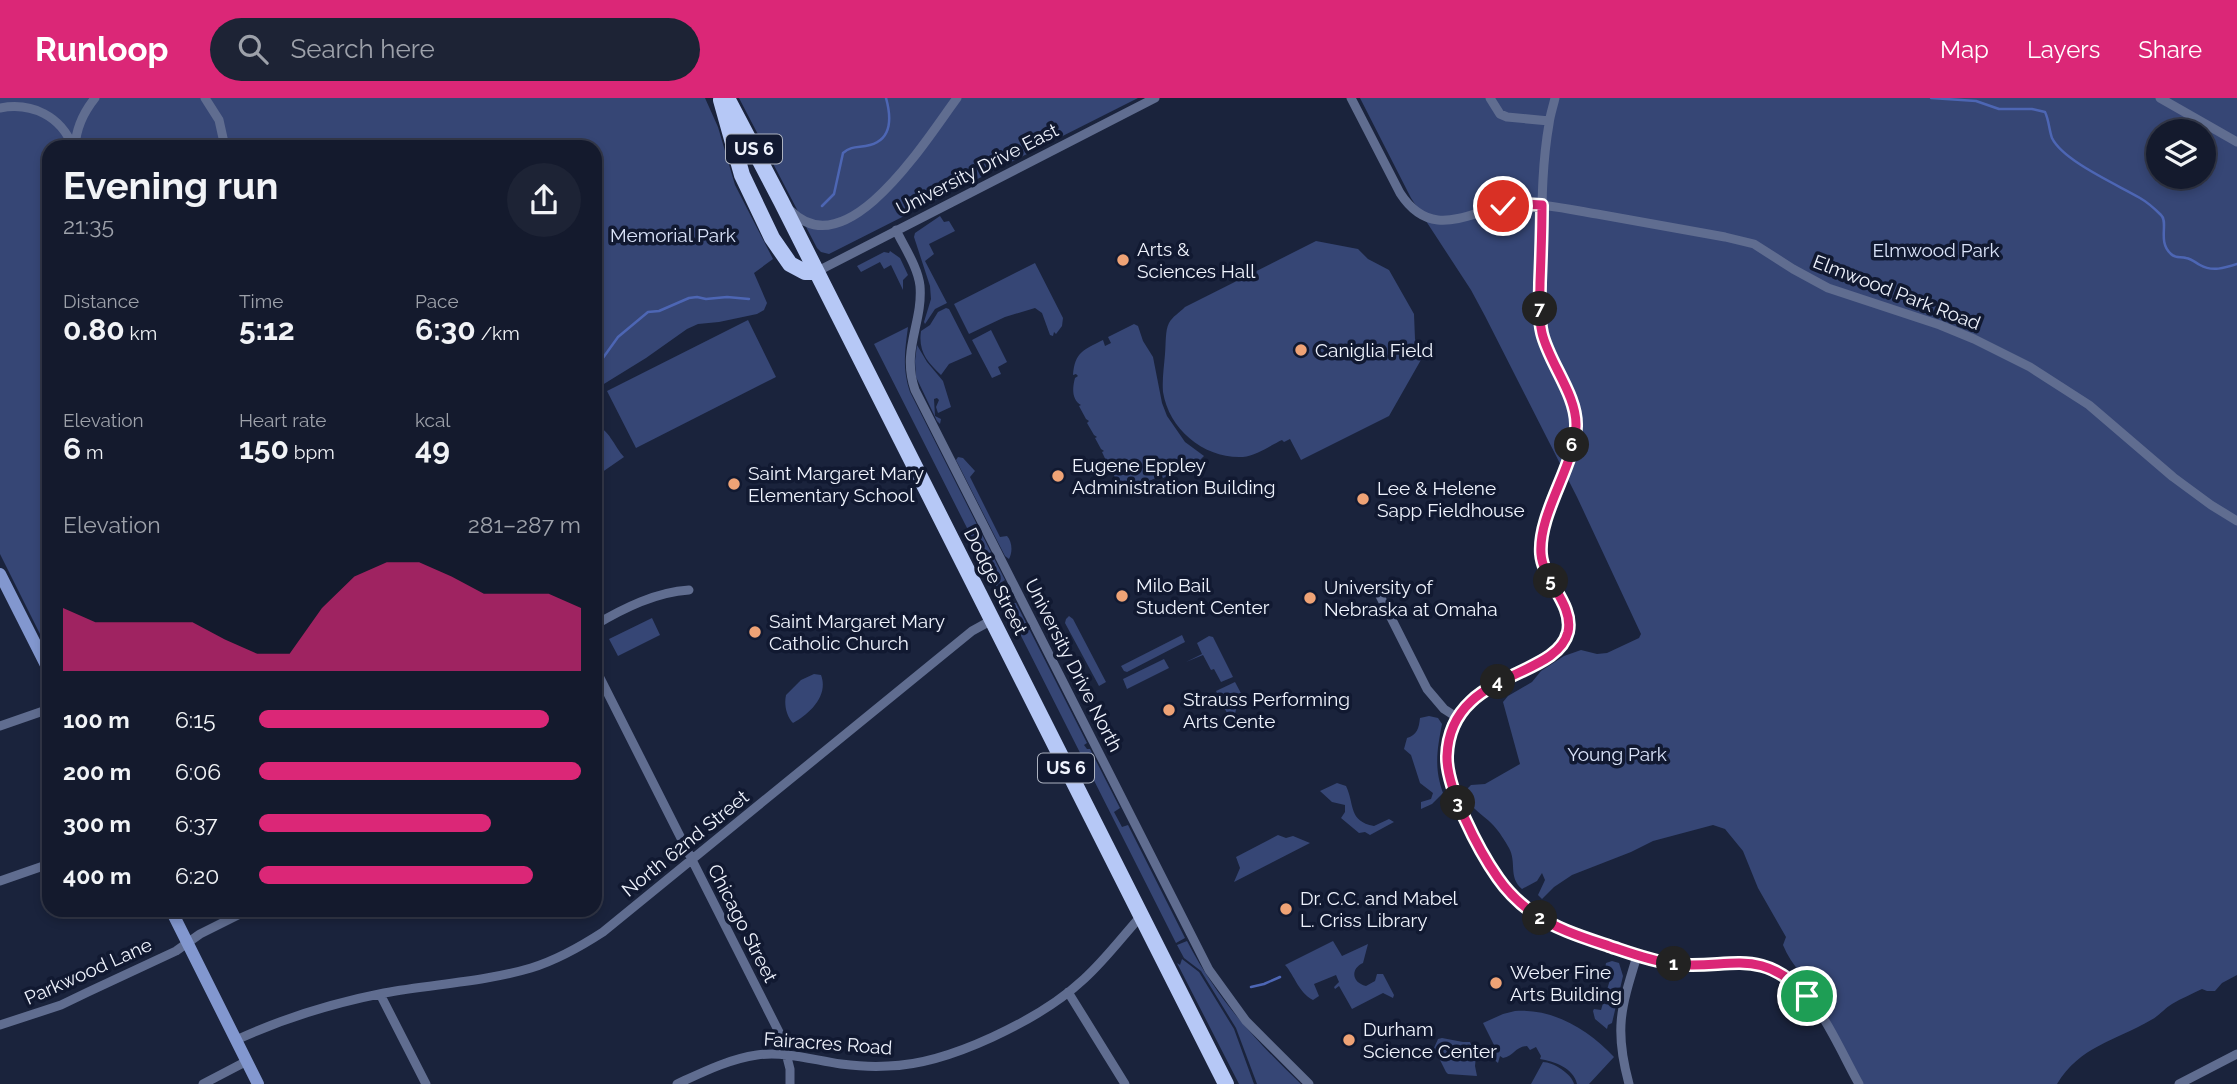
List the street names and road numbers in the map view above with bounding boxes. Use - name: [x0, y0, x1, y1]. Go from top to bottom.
- street label: University Drive East: [892, 118, 1062, 219]
- road number: US 6: [726, 134, 782, 164]
- street label: Elmwood Park Road: [1810, 250, 1984, 334]
- street label: Dodge Street: [960, 524, 1033, 639]
- street label: University Drive North: [1021, 575, 1127, 755]
- road number: US 6: [1038, 754, 1094, 782]
- street label: North 62nd Street: [617, 785, 753, 901]
- street label: Chicago Street: [704, 860, 783, 986]
- street label: Parkwood Lane: [21, 933, 155, 1009]
- street label: Fairacres Road: [763, 1028, 893, 1058]

